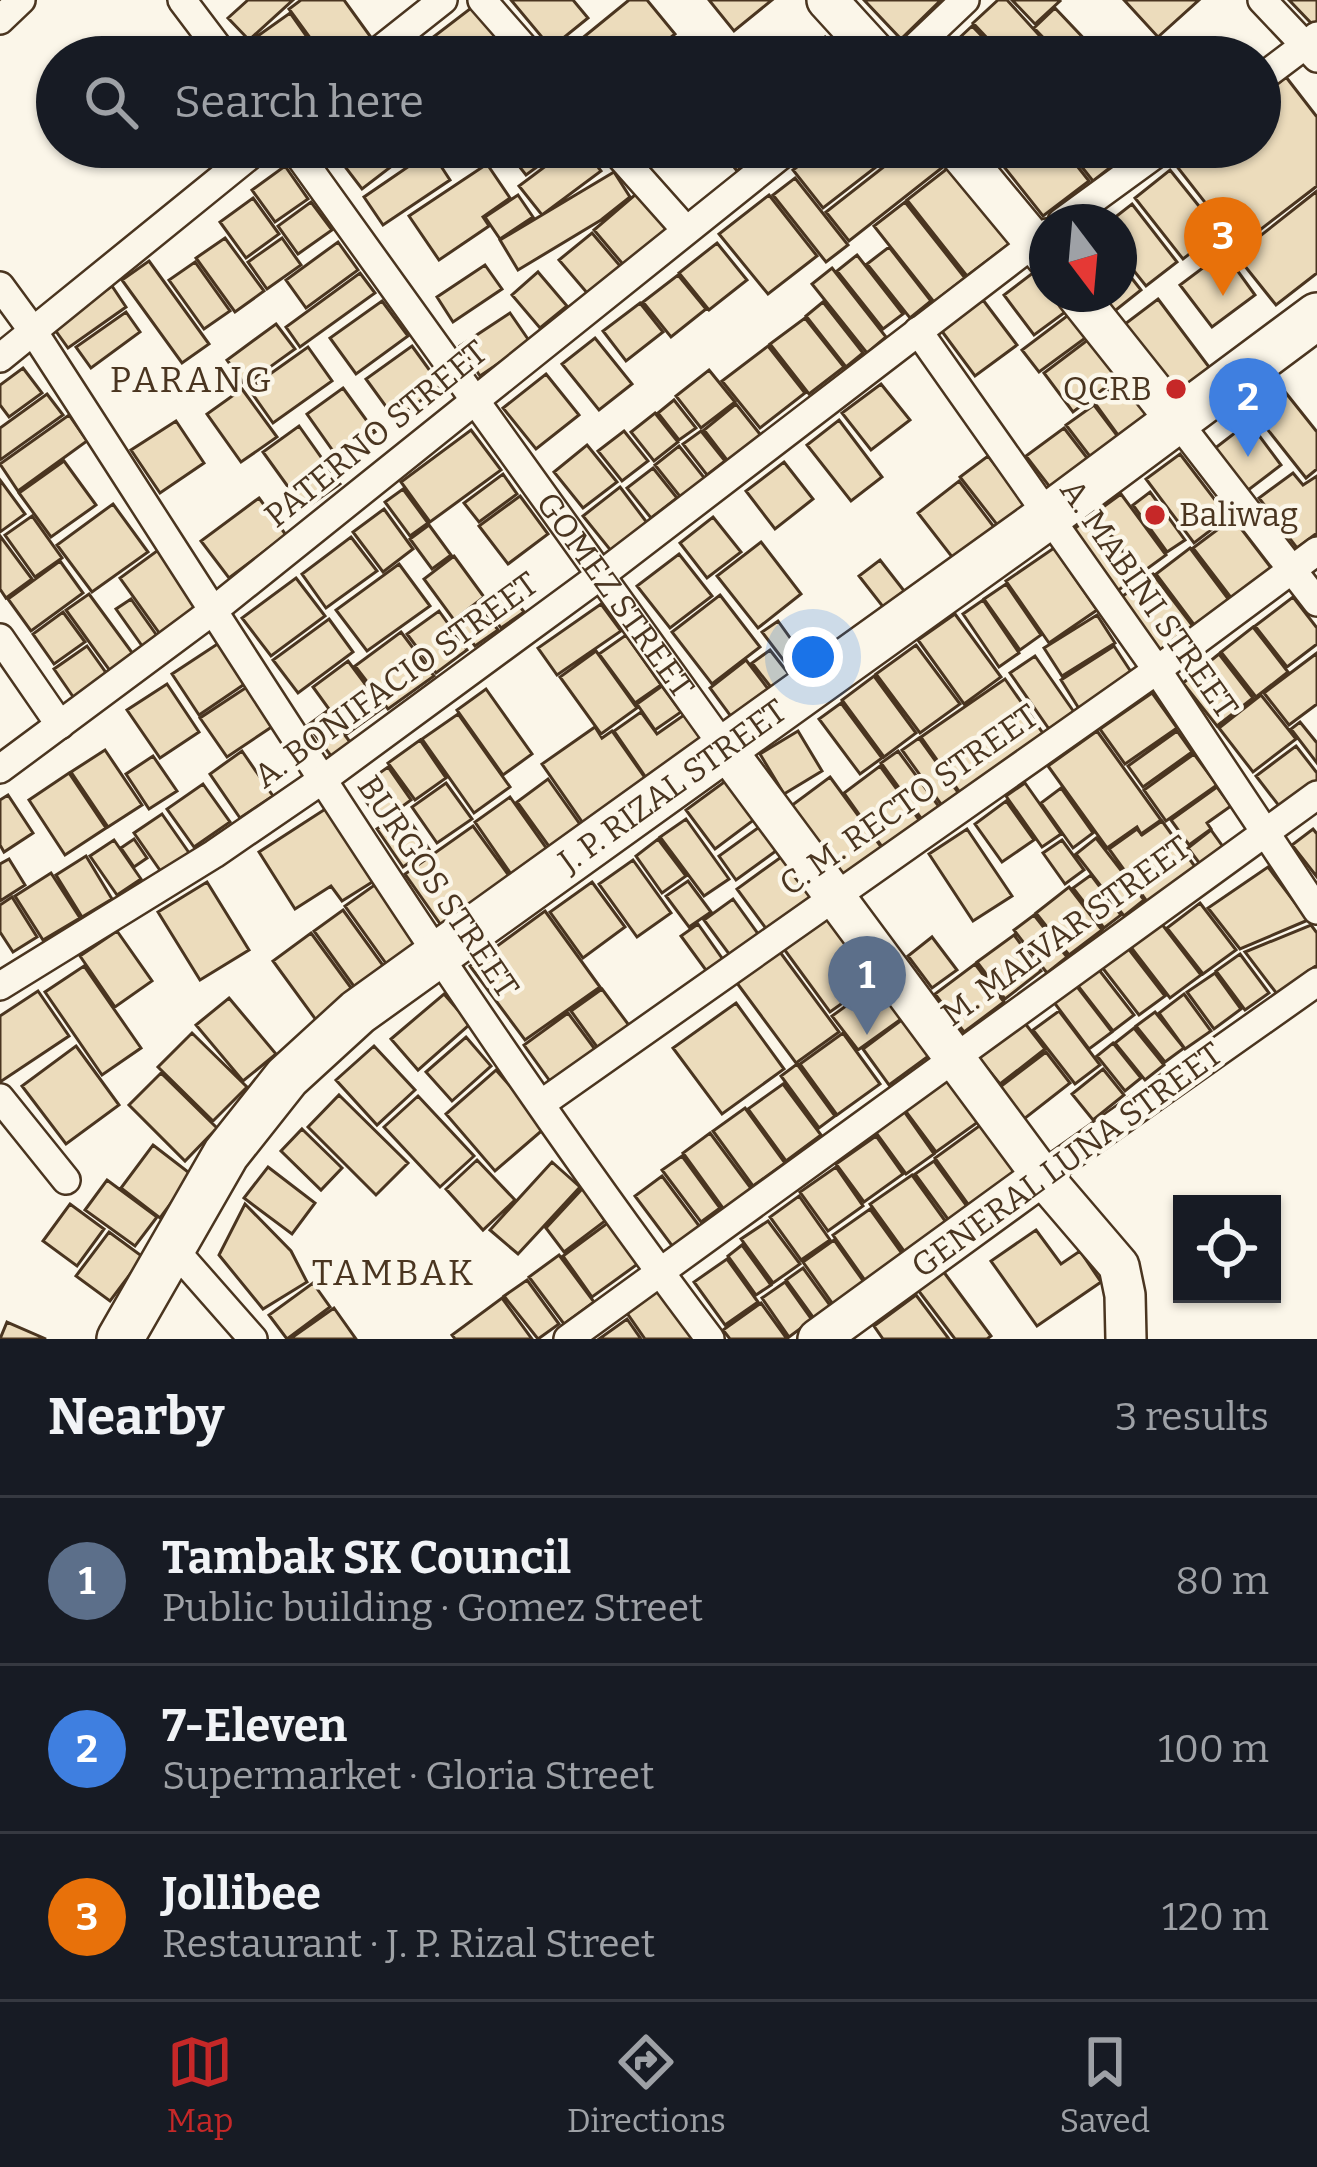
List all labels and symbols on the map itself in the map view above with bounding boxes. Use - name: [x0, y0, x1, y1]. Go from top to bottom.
- pin: 3: [1184, 197, 1262, 296]
- north arrow: [1029, 204, 1137, 312]
- street label: PATERNO STREET: [257, 332, 495, 536]
- district label: PARANG: [110, 358, 274, 402]
- pin: 2: [1209, 358, 1287, 457]
- place label: QCRB: [1063, 369, 1152, 409]
- marker: QCRB: [1163, 376, 1189, 402]
- street label: A. MABINI STREET: [1052, 472, 1246, 726]
- street label: GOMEZ STREET: [528, 485, 702, 706]
- place label: Baliwag: [1179, 495, 1299, 535]
- marker: Baliwag: [1142, 502, 1168, 528]
- street label: A. BONIFACIO STREET: [246, 564, 546, 796]
- your location: [783, 627, 843, 687]
- street label: J. P. RIZAL STREET: [550, 691, 794, 882]
- street label: C. M. RECTO STREET: [772, 696, 1046, 904]
- street label: BURGOS STREET: [349, 768, 527, 1006]
- street label: M. MALVAR STREET: [934, 827, 1198, 1035]
- pin: 1: [828, 936, 906, 1035]
- street label: GENERAL LUNA STREET: [904, 1034, 1230, 1286]
- district label: TAMBAK: [312, 1251, 476, 1295]

